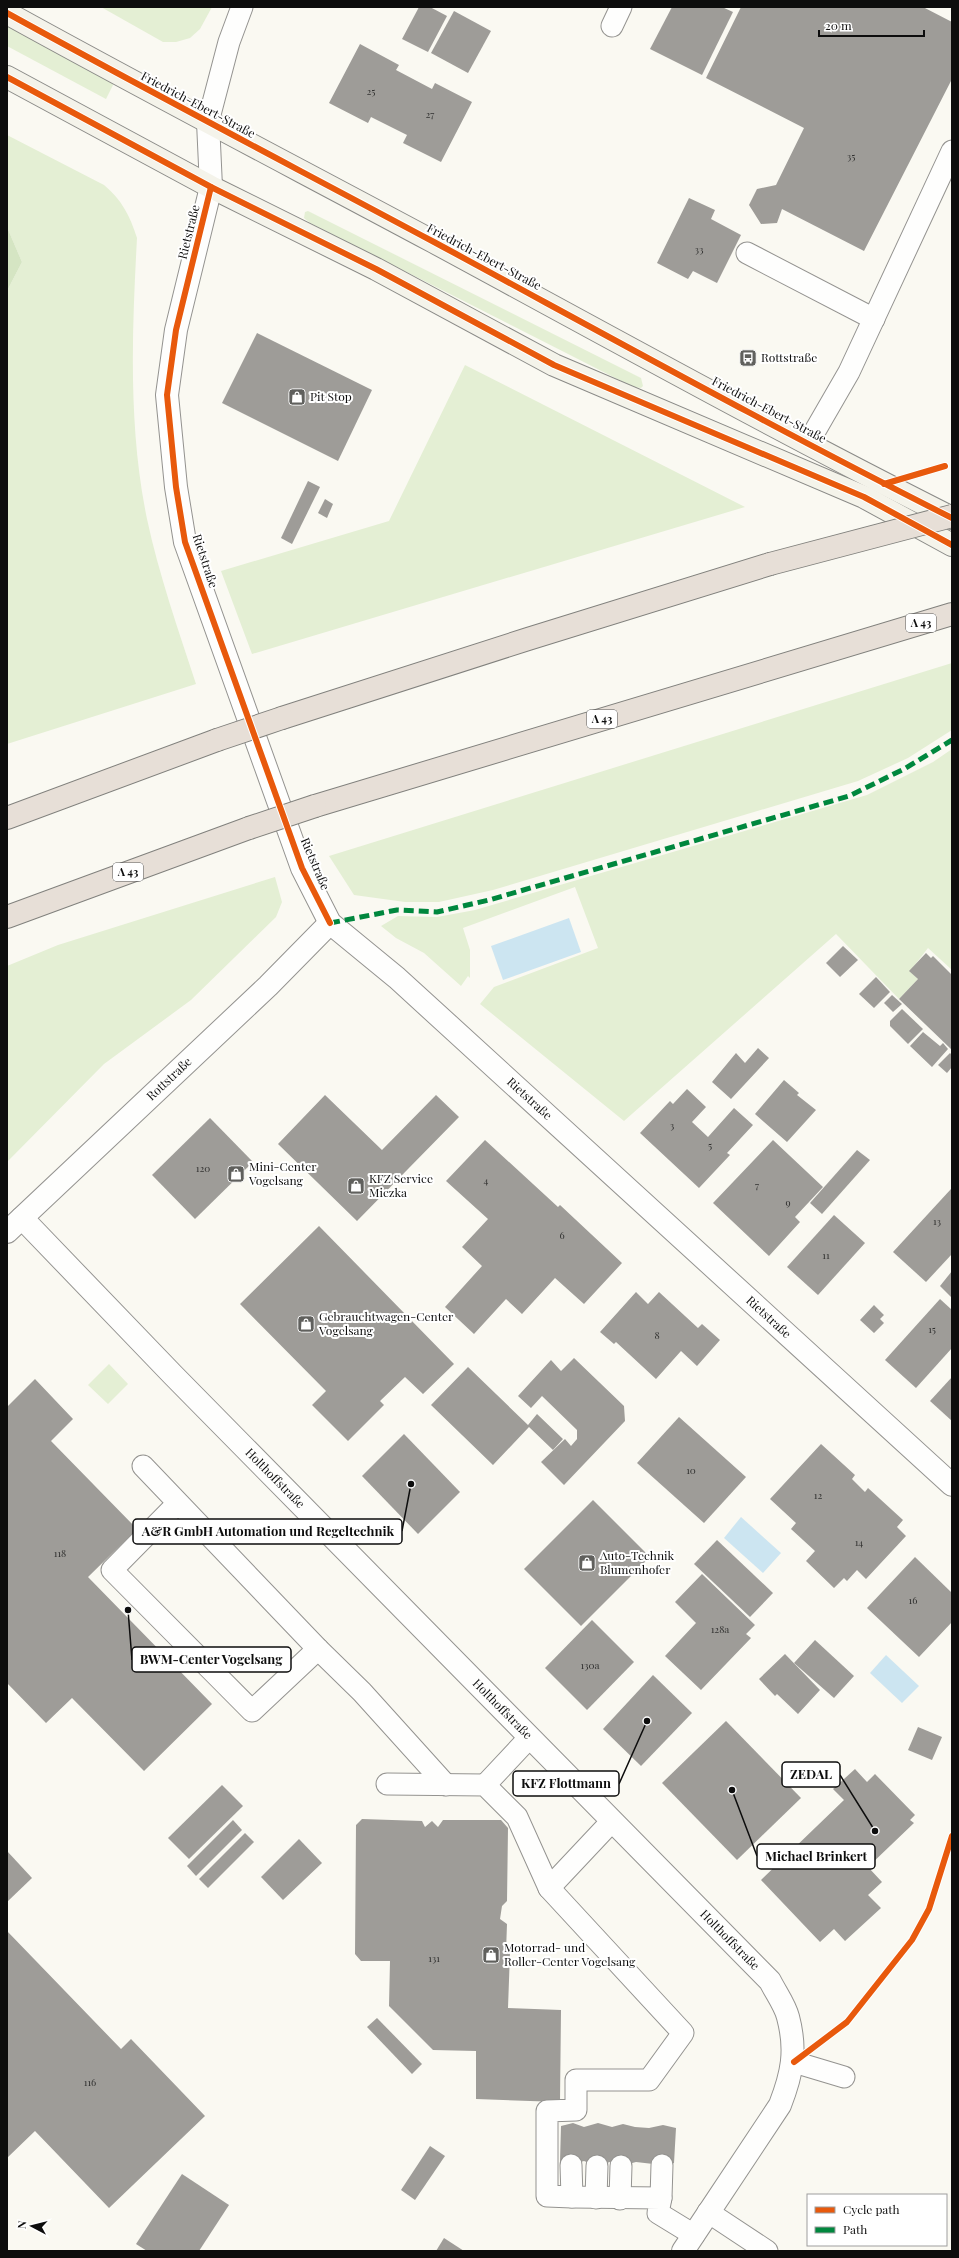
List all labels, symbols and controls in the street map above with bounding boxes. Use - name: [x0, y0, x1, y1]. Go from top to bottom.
- scale bar: [819, 12, 924, 38]
- text: 20 m: [825, 17, 852, 33]
- street label: Friedrich-Ebert-Straße: [139, 67, 258, 141]
- house number: 25: [367, 84, 375, 98]
- house number: 27: [426, 107, 434, 121]
- house number: 35: [847, 149, 855, 163]
- street label: Rietstraße: [174, 203, 203, 261]
- street label: Friedrich-Ebert-Straße: [425, 219, 544, 293]
- house number: 33: [694, 242, 704, 256]
- bus stop icon: Rottstraße: [738, 348, 758, 368]
- place label: Rottstraße: [761, 349, 817, 365]
- street label: Friedrich-Ebert-Straße: [710, 372, 829, 446]
- shop icon: Pit Stop: [287, 387, 307, 407]
- place label: Pit Stop: [310, 388, 352, 404]
- street label: Rietstraße: [190, 532, 222, 590]
- road number: A 43: [906, 614, 936, 632]
- road number: A 43: [587, 710, 617, 728]
- street label: Rietstraße: [298, 835, 334, 892]
- road number: A 43: [113, 863, 143, 881]
- street label: Rottstraße: [143, 1053, 195, 1103]
- street label: Rietstraße: [504, 1073, 556, 1123]
- house number: 3: [670, 1118, 675, 1132]
- house number: 5: [708, 1138, 712, 1152]
- place label: Mini-Center Vogelsang: [248, 1158, 317, 1188]
- house number: 120: [196, 1161, 210, 1175]
- shop icon: Mini-Center Vogelsang: [226, 1164, 246, 1184]
- place label: KFZ Service Miczka: [369, 1170, 433, 1200]
- house number: 4: [484, 1173, 489, 1187]
- shop icon: KFZ Service Miczka: [346, 1176, 366, 1196]
- house number: 7: [755, 1178, 759, 1192]
- house number: 9: [785, 1195, 791, 1209]
- house number: 13: [933, 1214, 942, 1228]
- house number: 6: [559, 1228, 565, 1242]
- house number: 11: [822, 1248, 830, 1262]
- street label: Rietstraße: [743, 1292, 795, 1341]
- place label: Gebrauchtwagen-Center Vogelsang: [318, 1308, 454, 1338]
- shop icon: Gebrauchtwagen-Center Vogelsang: [296, 1314, 316, 1334]
- house number: 15: [928, 1322, 936, 1336]
- house number: 8: [654, 1328, 660, 1342]
- street label: Holthoffstraße: [242, 1444, 309, 1511]
- house number: 10: [686, 1463, 696, 1477]
- house number: 12: [814, 1488, 822, 1502]
- callout: A&R GmbH Automation und Regeltechnik: [133, 1519, 402, 1544]
- text: A&R GmbH Automation und Regeltechnik: [141, 1522, 395, 1539]
- house number: 14: [855, 1535, 863, 1549]
- house number: 118: [54, 1546, 66, 1560]
- place label: Auto-Technik Blumenhofer: [599, 1547, 675, 1577]
- shop icon: Auto-Technik Blumenhofer: [577, 1553, 597, 1573]
- house number: 16: [909, 1593, 917, 1607]
- house number: 128a: [711, 1622, 729, 1636]
- callout: BWM-Center Vogelsang: [132, 1647, 291, 1672]
- text: BWM-Center Vogelsang: [140, 1650, 283, 1667]
- house number: 130a: [580, 1658, 600, 1672]
- street label: Holthoffstraße: [470, 1675, 536, 1742]
- callout: ZEDAL: [782, 1762, 840, 1787]
- text: ZEDAL: [790, 1765, 832, 1782]
- callout: KFZ Flottmann: [513, 1771, 619, 1796]
- text: KFZ Flottmann: [521, 1774, 611, 1791]
- callout: Michael Brinkert: [757, 1844, 875, 1869]
- text: Michael Brinkert: [765, 1847, 867, 1864]
- street label: Holthoffstraße: [697, 1906, 764, 1973]
- place label: Motorrad- und Roller-Center Vogelsang: [504, 1939, 636, 1969]
- shop icon: Motorrad- und Roller-Center Vogelsang: [481, 1945, 501, 1965]
- house number: 131: [428, 1951, 440, 1965]
- house number: 116: [84, 2075, 96, 2089]
- legend: [807, 2194, 947, 2246]
- text: Cycle path: [843, 2201, 900, 2217]
- north arrow: [12, 2206, 52, 2246]
- text: N: [14, 2220, 30, 2230]
- text: Path: [843, 2221, 867, 2237]

